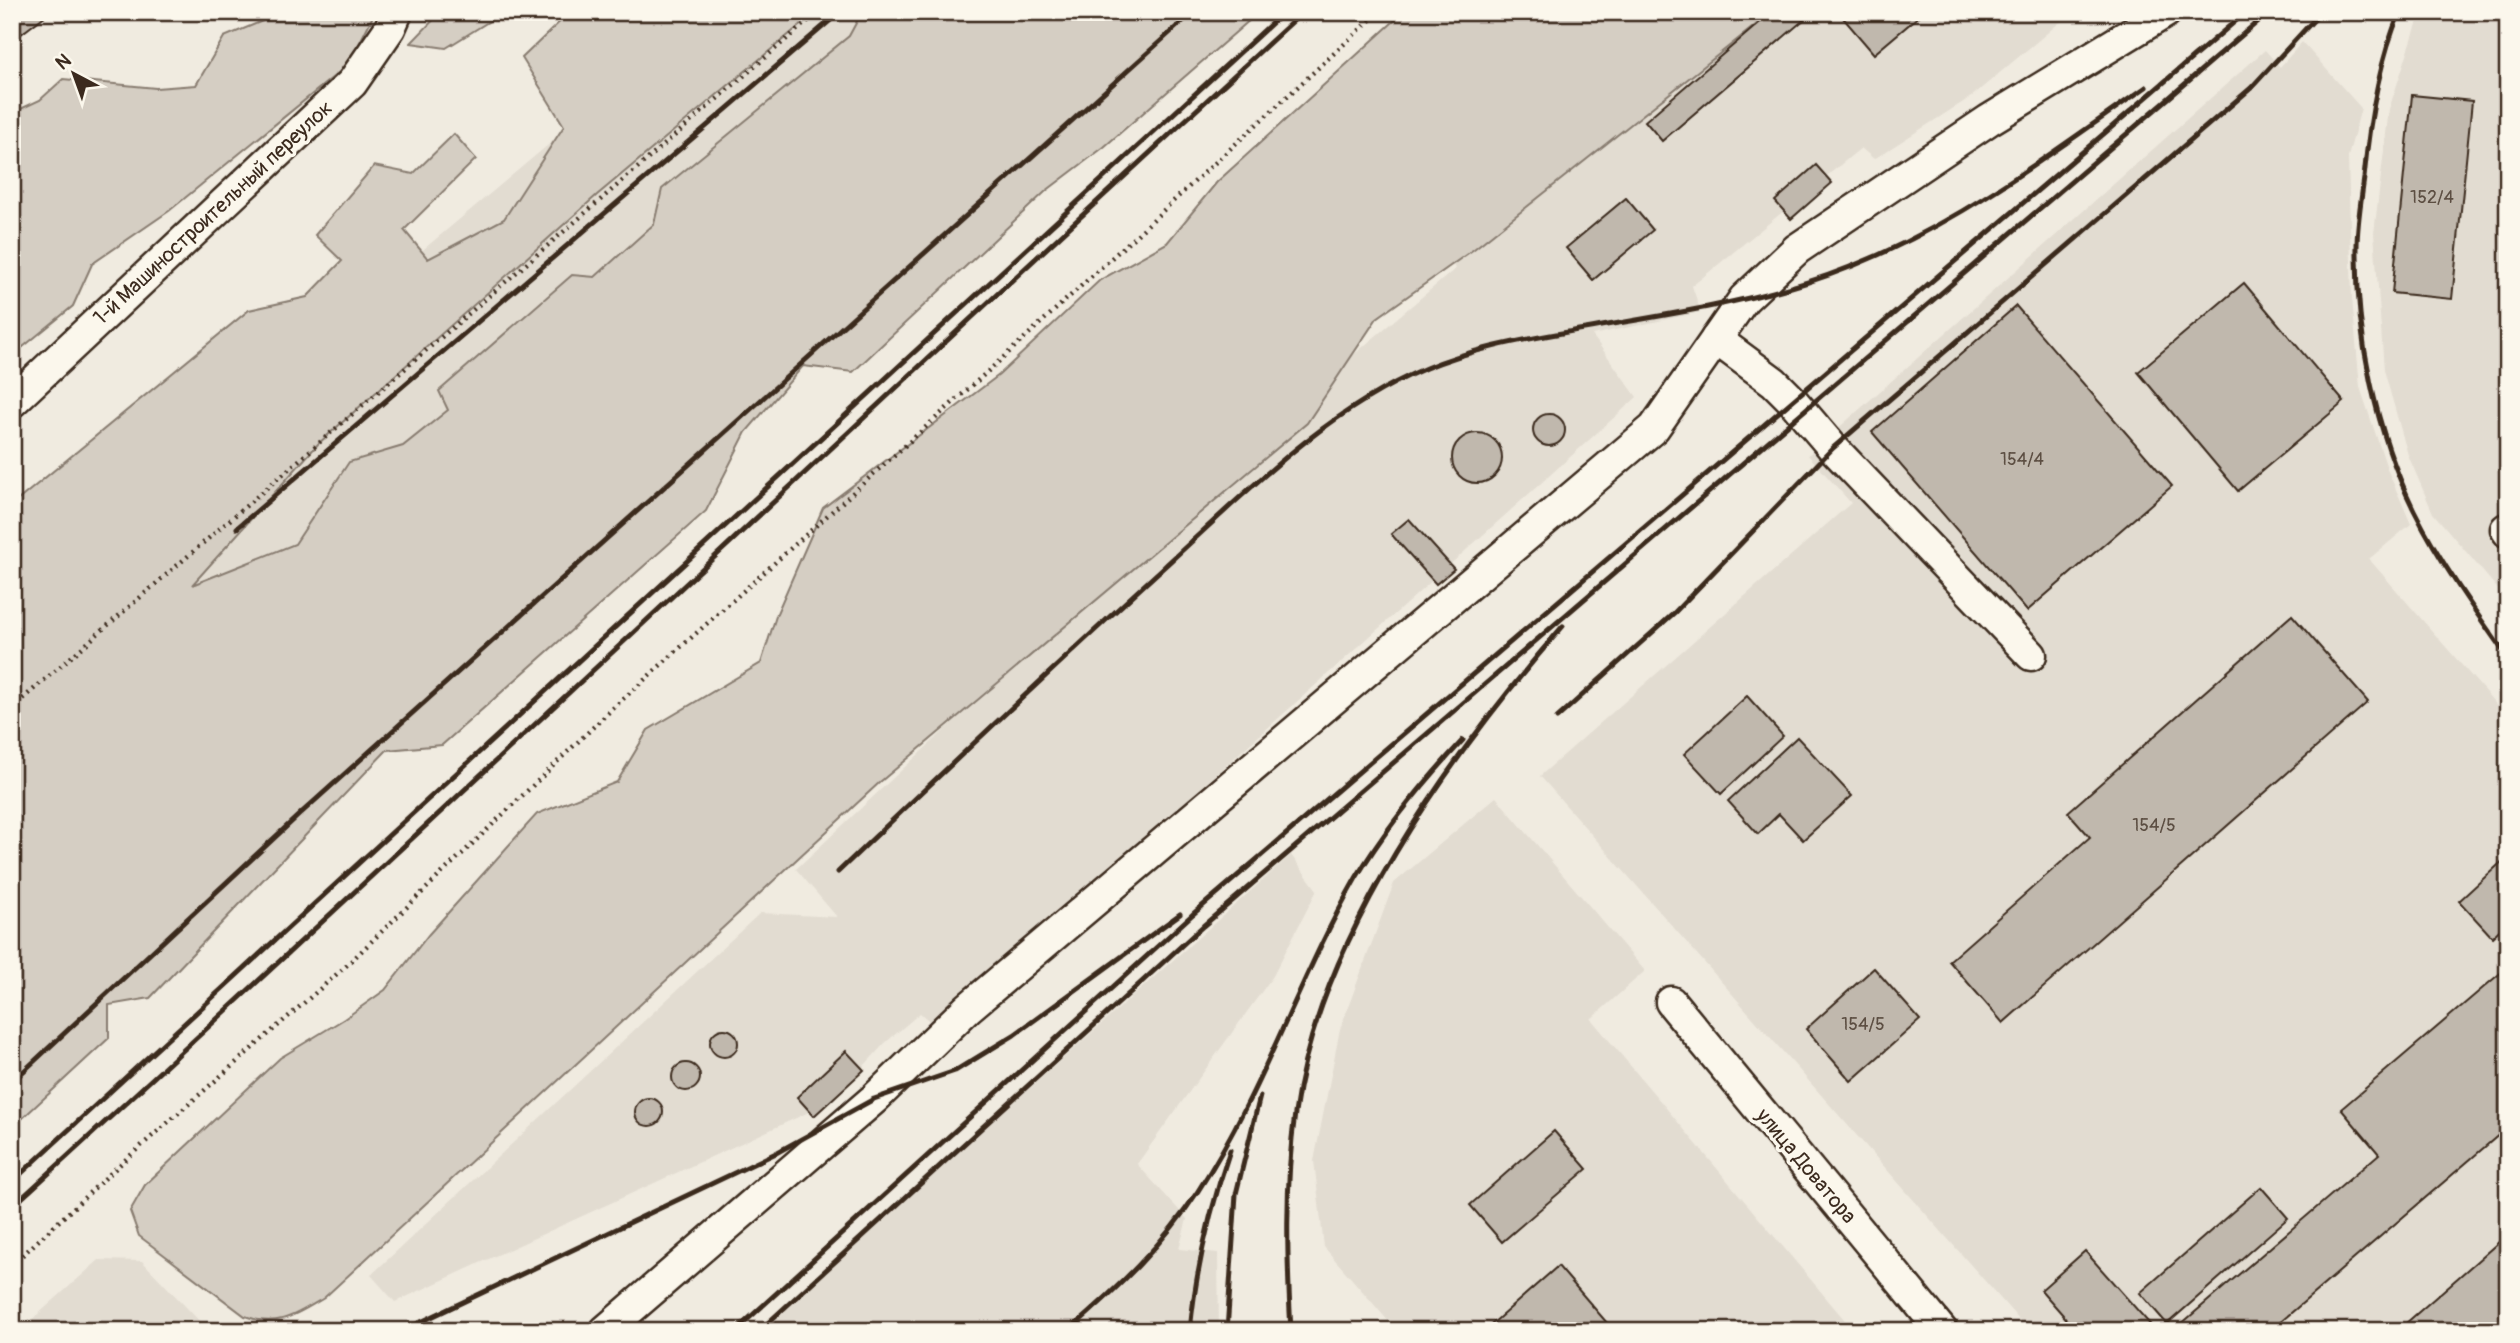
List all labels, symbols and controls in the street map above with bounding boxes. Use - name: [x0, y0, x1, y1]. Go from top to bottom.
- north arrow: [38, 38, 108, 108]
- text: N: [51, 49, 76, 75]
- street label: 1-й Машиностроительный переулок: [88, 95, 338, 331]
- house number: 152/4: [2410, 186, 2454, 209]
- house number: 154/4: [2000, 448, 2045, 471]
- house number: 154/5: [2132, 814, 2176, 837]
- house number: 154/5: [1841, 1013, 1885, 1036]
- street label: улица Доватора: [1749, 1102, 1862, 1229]

